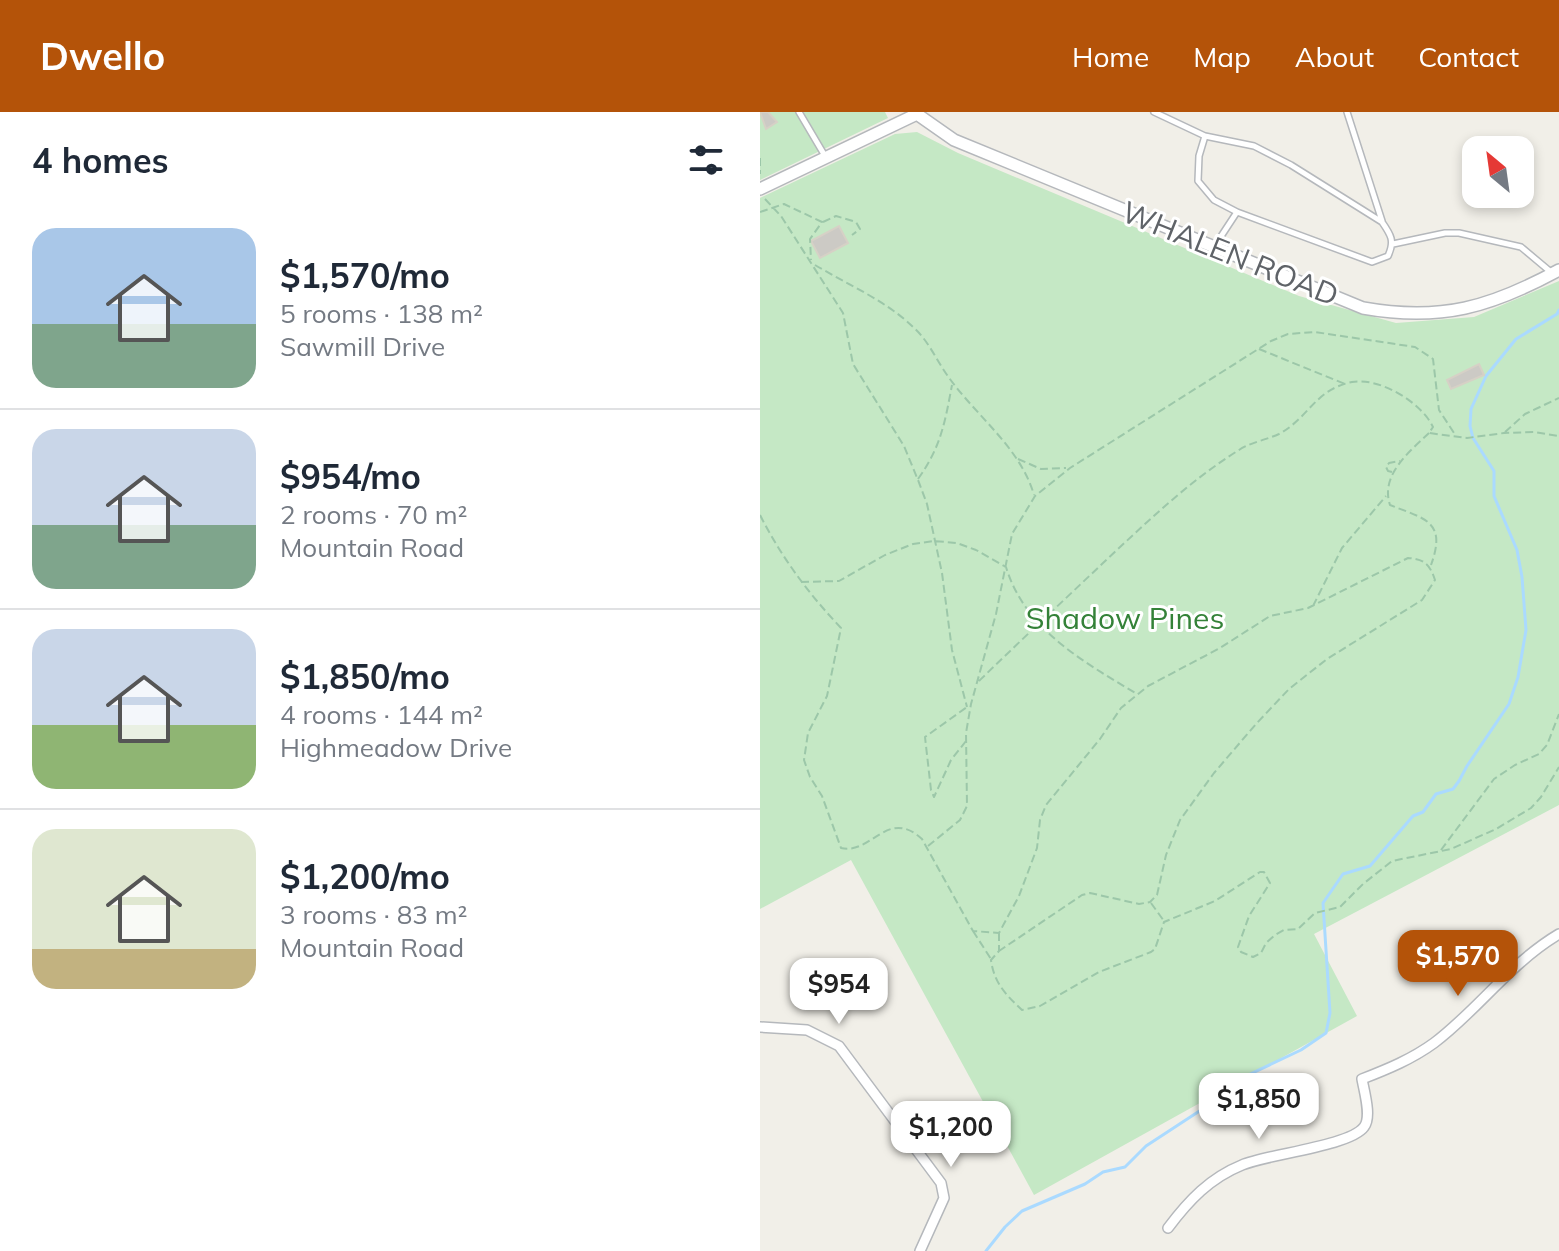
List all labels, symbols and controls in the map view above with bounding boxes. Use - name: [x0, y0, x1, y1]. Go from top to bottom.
- text: Dwello: [40, 32, 165, 80]
- text: Home: [1072, 39, 1149, 74]
- text: Map: [1193, 39, 1251, 74]
- text: About: [1295, 39, 1374, 74]
- text: Contact: [1418, 39, 1519, 74]
- north arrow: [1462, 136, 1534, 208]
- map controls: [1462, 136, 1534, 208]
- icon: filters: [684, 138, 728, 182]
- text: 4 homes: [32, 139, 169, 182]
- street label: WHALEN ROAD: [1116, 192, 1344, 314]
- text: $1,570/mo: [280, 254, 450, 297]
- icon: home: [96, 260, 192, 356]
- text: 5 rooms · 138 m²: [280, 297, 483, 330]
- text: Sawmill Drive: [280, 330, 445, 363]
- text: $954/mo: [280, 455, 421, 498]
- icon: home: [96, 461, 192, 557]
- text: 2 rooms · 70 m²: [280, 498, 467, 531]
- text: Mountain Road: [280, 531, 464, 564]
- park label: Shadow Pines: [1026, 599, 1224, 637]
- text: $1,850/mo: [280, 655, 450, 698]
- icon: home: [96, 661, 192, 757]
- text: 4 rooms · 144 m²: [280, 698, 483, 731]
- text: Highmeadow Drive: [280, 731, 512, 764]
- text: $1,200/mo: [280, 855, 450, 898]
- icon: home: [96, 861, 192, 957]
- text: 3 rooms · 83 m²: [280, 898, 467, 931]
- pin: $1,570: [1393, 930, 1523, 998]
- text: Mountain Road: [280, 931, 464, 964]
- text: $1,570: [1416, 939, 1500, 972]
- pin: $954: [792, 958, 886, 1026]
- text: $954: [808, 967, 870, 1000]
- pin: $1,850: [1194, 1073, 1324, 1141]
- text: $1,850: [1217, 1082, 1301, 1115]
- pin: $1,200: [886, 1101, 1016, 1169]
- text: $1,200: [909, 1110, 993, 1143]

